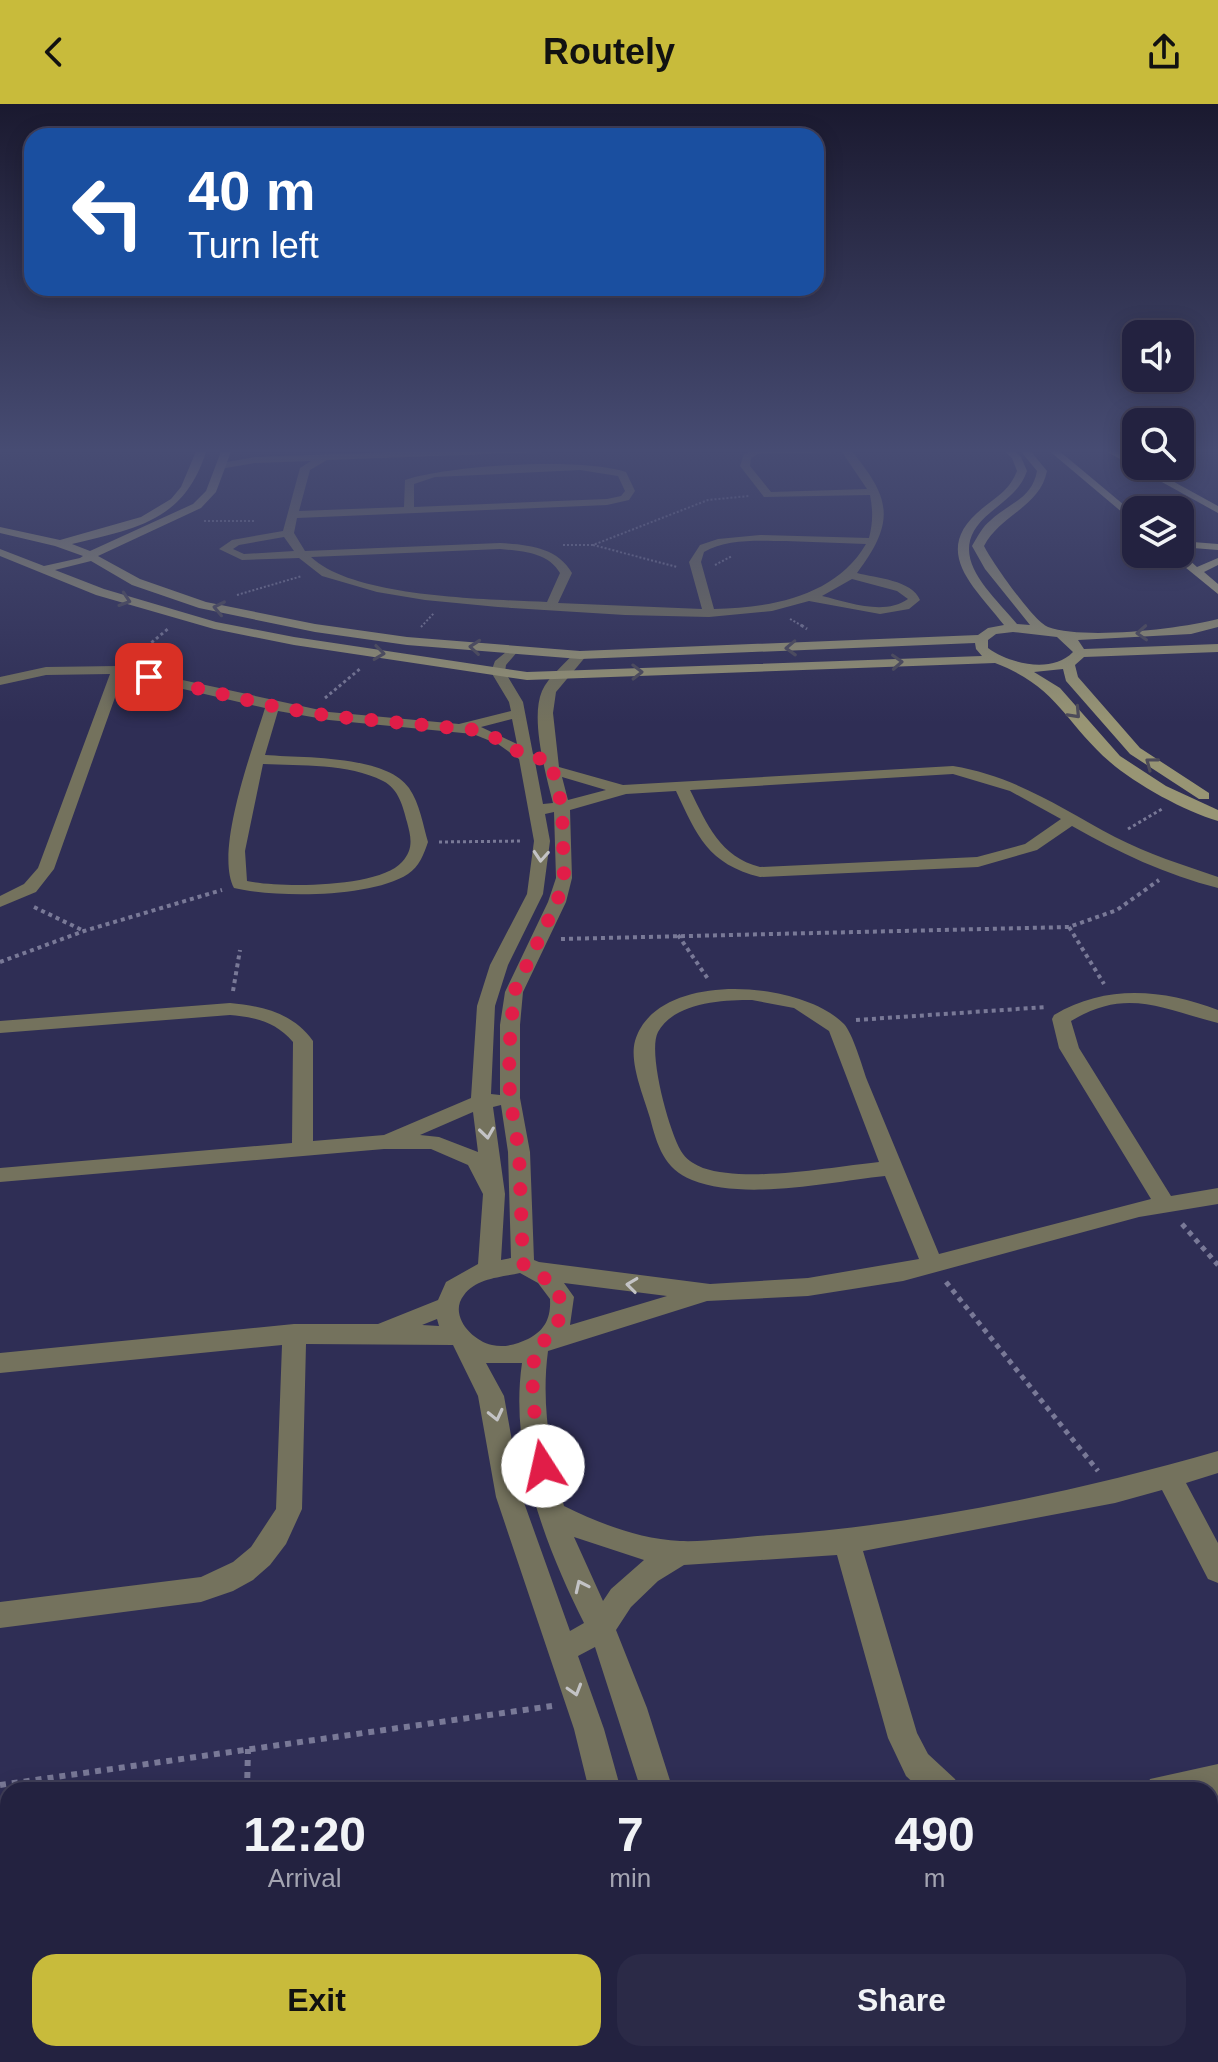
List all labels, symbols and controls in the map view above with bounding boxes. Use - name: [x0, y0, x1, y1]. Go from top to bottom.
- icon: back: [32, 30, 76, 74]
- icon: share: [1142, 30, 1186, 74]
- text: Routely: [543, 31, 675, 72]
- text: 40 m: [188, 159, 316, 222]
- icon: left: [56, 160, 160, 264]
- text: Turn left: [188, 225, 319, 266]
- map controls: [1122, 320, 1194, 568]
- button: sound: [1122, 320, 1194, 392]
- button: search: [1122, 408, 1194, 480]
- button: layers: [1122, 496, 1194, 568]
- one-way arrow: [117, 591, 131, 607]
- one-way arrow: [212, 600, 226, 617]
- one-way arrow: [1135, 624, 1148, 641]
- one-way arrow: [468, 639, 481, 656]
- one-way arrow: [784, 640, 797, 657]
- pin: [115, 643, 183, 711]
- one-way arrow: [373, 645, 386, 662]
- one-way arrow: [891, 654, 904, 671]
- icon: arrive: [127, 655, 171, 699]
- one-way arrow: [631, 664, 644, 681]
- one-way arrow: [1065, 703, 1079, 718]
- one-way arrow: [1145, 759, 1160, 773]
- one-way arrow: [533, 850, 550, 863]
- one-way arrow: [478, 1126, 495, 1139]
- one-way arrow: [625, 1277, 639, 1294]
- one-way arrow: [487, 1407, 504, 1421]
- position arrow: [501, 1424, 585, 1508]
- one-way arrow: [575, 1580, 591, 1594]
- one-way arrow: [566, 1683, 582, 1697]
- text: 12:20: [243, 1808, 366, 1861]
- text: 7: [617, 1808, 644, 1861]
- text: 490: [895, 1808, 975, 1861]
- text: Arrival: [268, 1863, 342, 1893]
- text: min: [609, 1863, 651, 1893]
- text: m: [924, 1863, 945, 1893]
- button: Exit: [32, 1954, 601, 2046]
- button: Share: [617, 1954, 1186, 2046]

